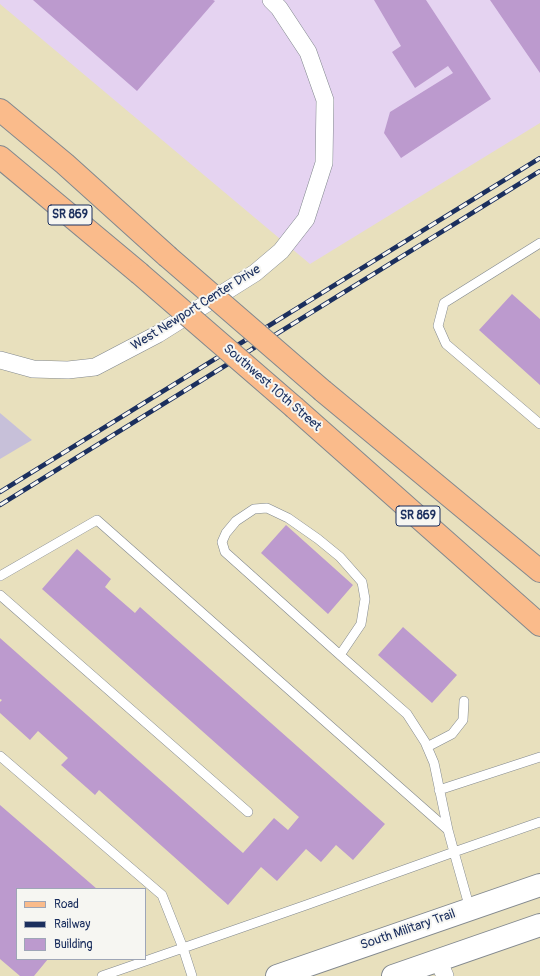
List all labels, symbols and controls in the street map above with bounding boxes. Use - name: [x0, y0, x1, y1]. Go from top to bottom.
- road number: SR 869: [48, 205, 92, 225]
- street label: West Newport Center Drive: [129, 262, 263, 354]
- street label: Southwest 10th Street: [220, 341, 324, 435]
- road number: SR 869: [396, 506, 440, 526]
- legend: [16, 888, 146, 960]
- text: Road: [54, 897, 79, 912]
- street label: South Military Trail: [358, 906, 458, 954]
- text: Railway: [54, 917, 90, 932]
- text: Building: [54, 937, 93, 952]

